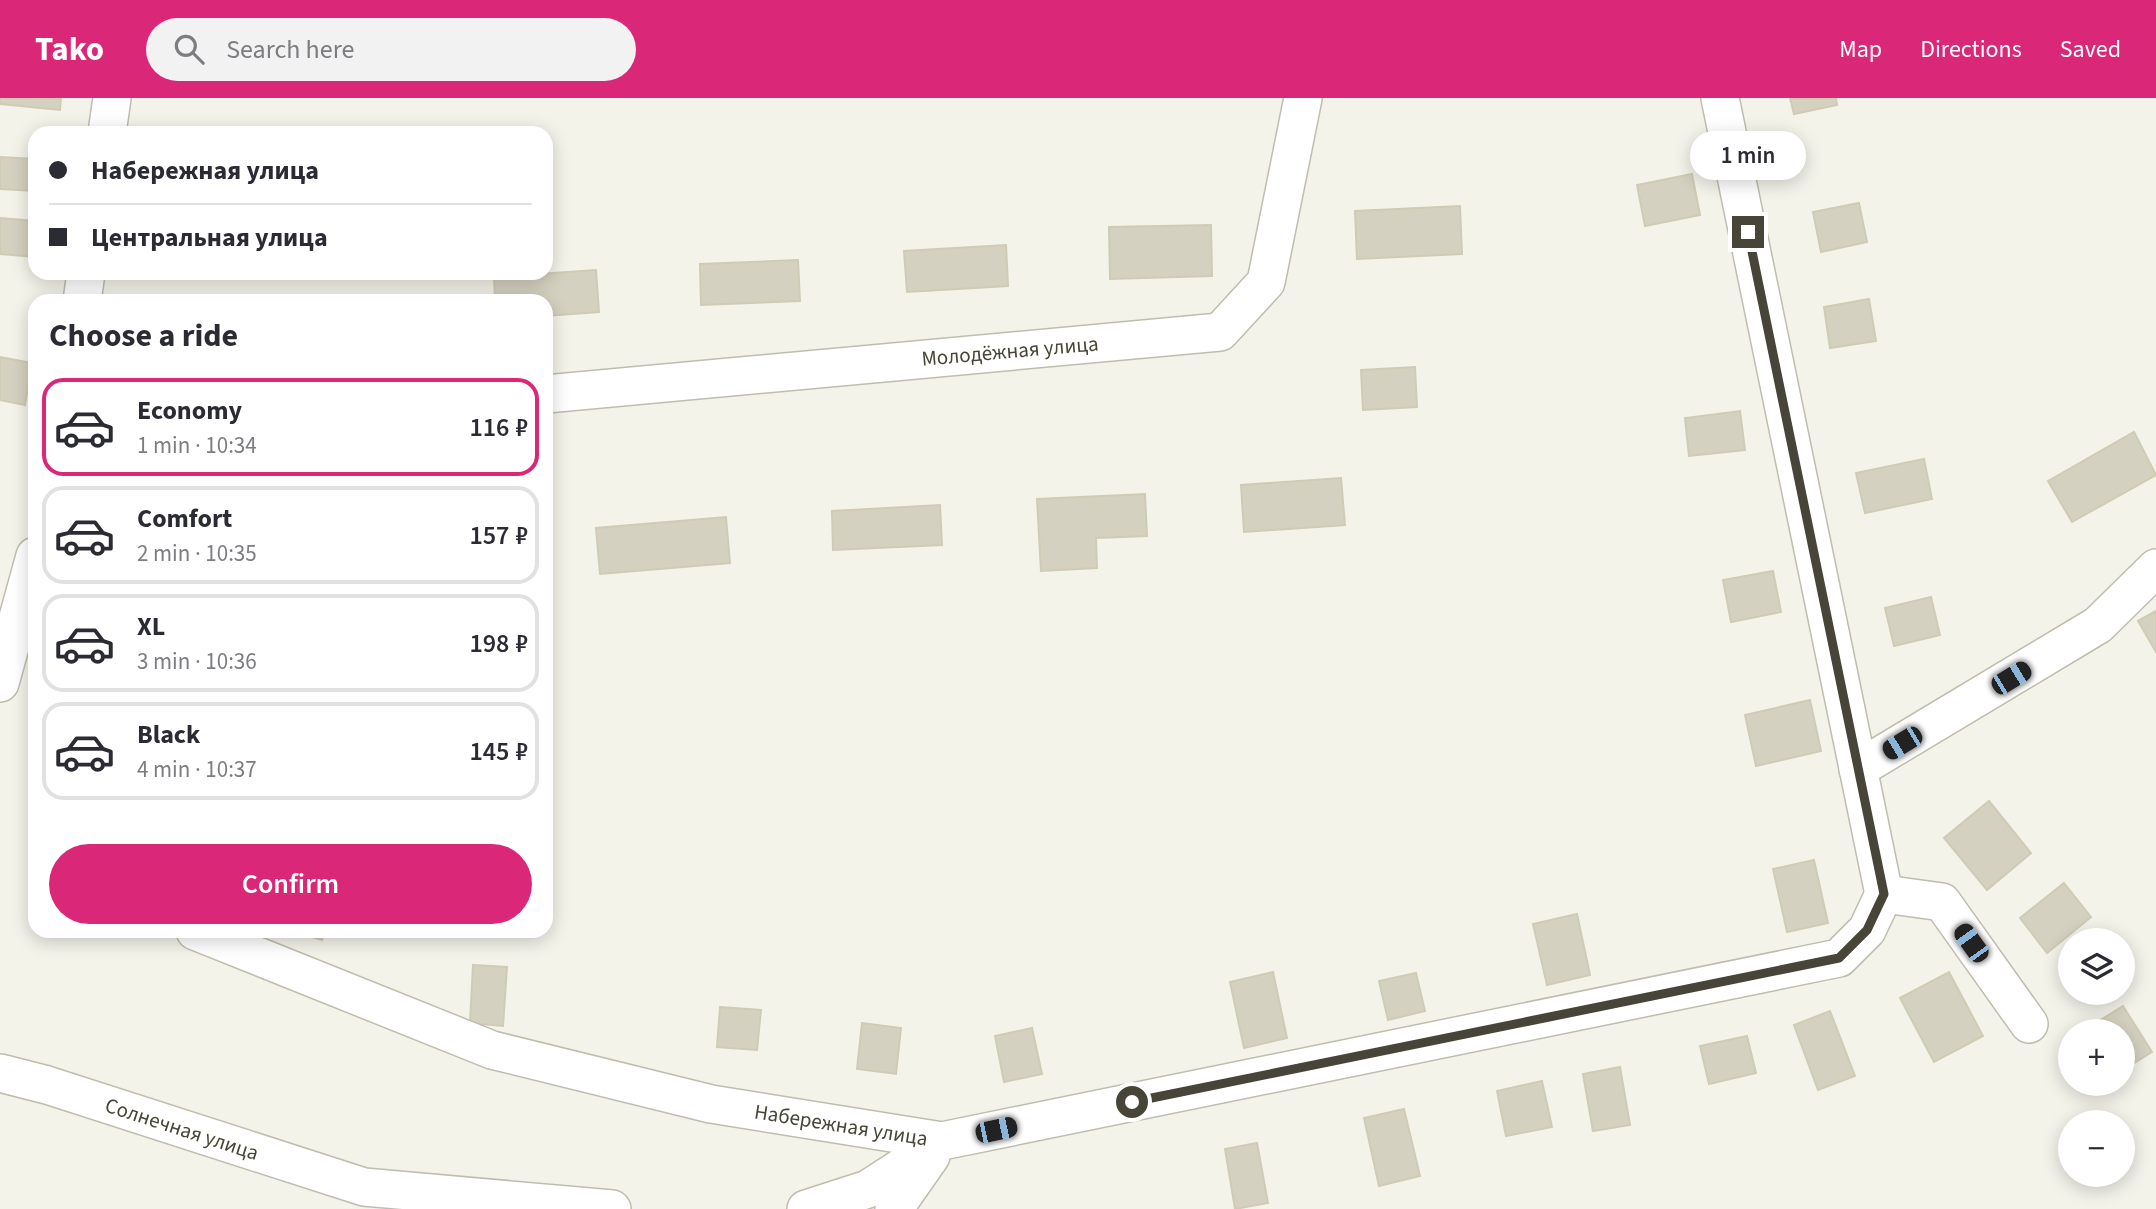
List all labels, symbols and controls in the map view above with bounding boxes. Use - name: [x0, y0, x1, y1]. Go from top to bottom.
- search box: [146, 18, 636, 81]
- text: Tako: [35, 26, 104, 73]
- icon: search: [170, 30, 208, 68]
- text: Search here: [226, 31, 354, 68]
- text: Map: [1839, 32, 1882, 67]
- text: Directions: [1920, 32, 2022, 67]
- text: Saved: [2060, 32, 2121, 67]
- callout: 1 min: [1690, 130, 1806, 180]
- text: 1 min: [1721, 139, 1775, 172]
- text: Набережная улица: [91, 152, 319, 189]
- route end: [1732, 216, 1764, 248]
- text: Центральная улица: [91, 219, 328, 256]
- text: Choose a ride: [49, 313, 238, 359]
- street label: Молодёжная улица: [920, 328, 1100, 374]
- text: Economy: [137, 392, 242, 429]
- icon: car: [53, 396, 116, 459]
- text: 116 ₽: [469, 409, 528, 446]
- text: 1 min · 10:34: [137, 429, 257, 462]
- text: Comfort: [137, 500, 232, 537]
- icon: car: [53, 504, 116, 567]
- text: 157 ₽: [469, 517, 528, 554]
- text: 2 min · 10:35: [137, 537, 257, 570]
- text: XL: [137, 608, 165, 645]
- icon: car: [53, 612, 116, 675]
- text: 198 ₽: [469, 625, 528, 662]
- text: 3 min · 10:36: [137, 645, 257, 678]
- car: [1988, 658, 2035, 698]
- text: Black: [137, 716, 200, 753]
- icon: car: [53, 720, 116, 783]
- car: [1879, 723, 1926, 763]
- text: 145 ₽: [469, 733, 528, 770]
- text: 4 min · 10:37: [137, 753, 257, 786]
- button: Confirm: [49, 844, 532, 924]
- car: [1951, 920, 1992, 966]
- map controls: [2058, 928, 2135, 1187]
- button: layers: [2058, 928, 2135, 1005]
- button: +: [2058, 1019, 2135, 1096]
- route start: [1116, 1086, 1148, 1118]
- street label: Солнечная улица: [101, 1090, 263, 1168]
- street label: Набережная улица: [752, 1096, 930, 1154]
- button: −: [2058, 1110, 2135, 1187]
- car: [974, 1115, 1019, 1145]

